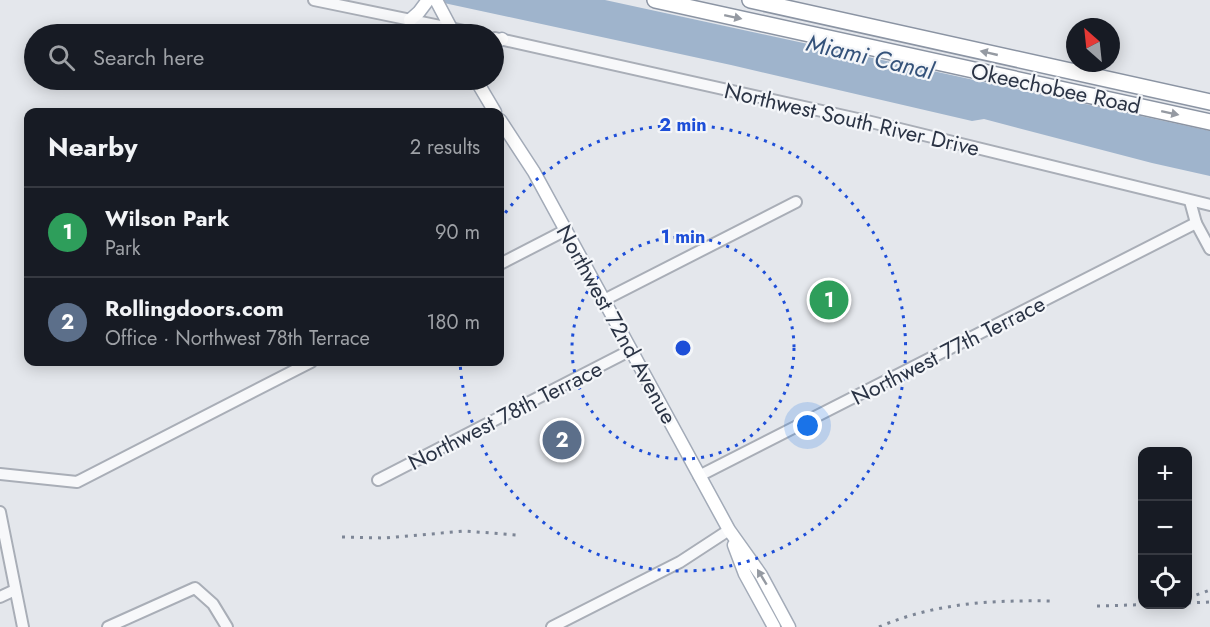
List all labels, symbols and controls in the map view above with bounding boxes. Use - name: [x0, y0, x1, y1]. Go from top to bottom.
- one-way arrow: [724, 13, 743, 22]
- north arrow: [1066, 18, 1120, 72]
- search box: [24, 24, 504, 90]
- water label: Miami Canal: [803, 25, 939, 89]
- icon: search: [45, 41, 78, 74]
- text: Search here: [93, 41, 204, 73]
- one-way arrow: [979, 48, 998, 57]
- street label: Okeechobee Road: [968, 54, 1144, 122]
- street label: Northwest South River Drive: [721, 74, 983, 164]
- one-way arrow: [1160, 109, 1179, 118]
- text: 2 min: [659, 112, 707, 138]
- text: Nearby: [48, 128, 137, 166]
- text: 2 results: [410, 133, 480, 162]
- text: Wilson Park: [105, 202, 229, 234]
- text: 1: [62, 218, 73, 247]
- text: 90 m: [435, 218, 480, 247]
- street label: Northwest 72nd Avenue: [549, 219, 685, 429]
- text: 1 min: [661, 224, 705, 250]
- text: Park: [105, 234, 141, 263]
- pin: 1: [810, 278, 848, 322]
- street label: Northwest 77th Terrace: [846, 287, 1050, 413]
- text: Rollingdoors.com: [105, 292, 284, 324]
- text: 2: [61, 308, 74, 337]
- text: 180 m: [426, 308, 480, 337]
- text: Office · Northwest 78th Terrace: [105, 324, 370, 353]
- centre of rings: [673, 338, 693, 358]
- street label: Northwest 78th Terrace: [402, 352, 608, 478]
- your location: [793, 411, 822, 440]
- pin: 2: [542, 418, 582, 462]
- map controls: [1138, 447, 1192, 609]
- button: +: [1138, 447, 1192, 501]
- button: −: [1138, 501, 1192, 555]
- button: locate: [1138, 555, 1192, 609]
- one-way arrow: [756, 569, 767, 585]

